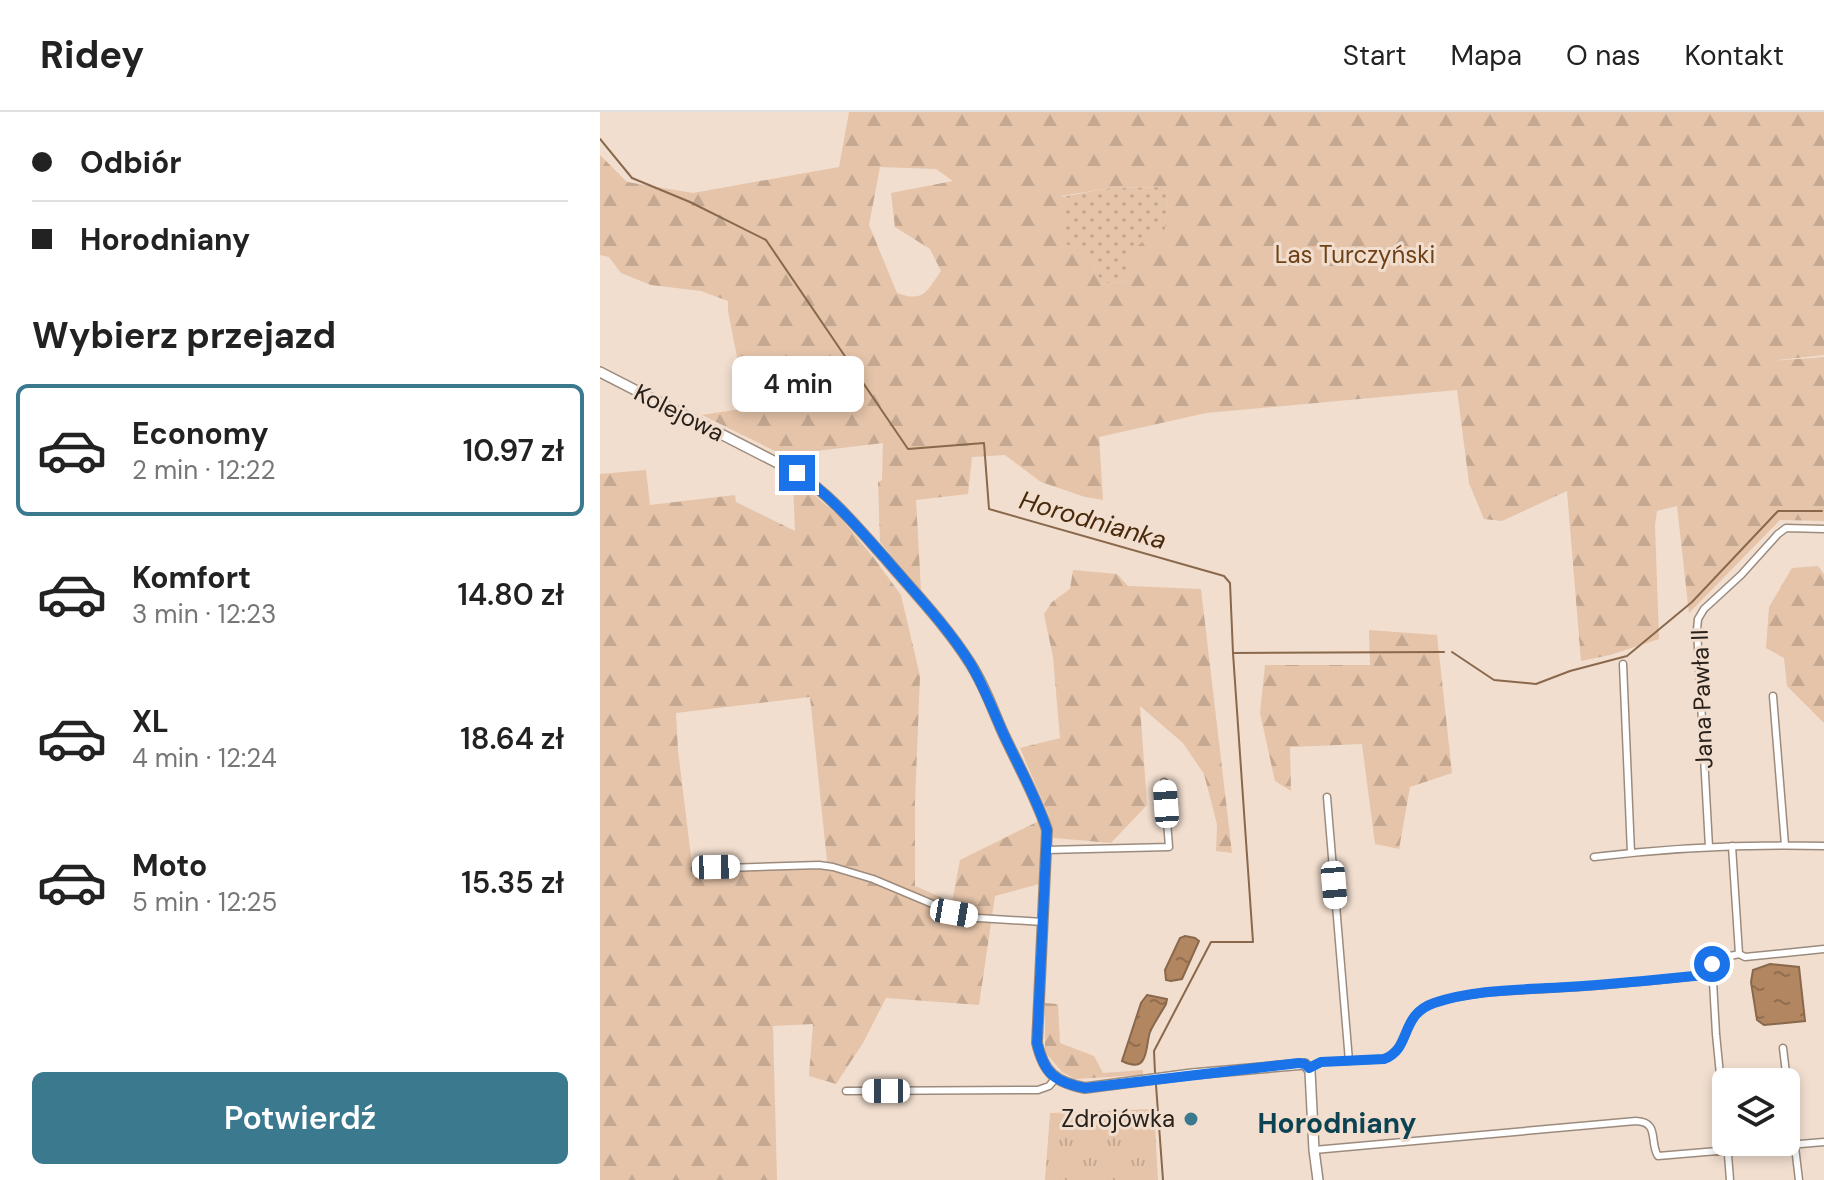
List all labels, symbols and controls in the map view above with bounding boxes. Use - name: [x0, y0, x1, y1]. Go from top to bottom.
- text: Ridey: [40, 30, 144, 80]
- text: Start: [1343, 37, 1407, 74]
- text: Mapa: [1451, 37, 1522, 74]
- text: O nas: [1566, 37, 1641, 74]
- text: Kontakt: [1685, 37, 1784, 74]
- text: Odbiór: [80, 143, 182, 182]
- text: Horodniany: [80, 220, 250, 259]
- park label: Las Turczyński: [1275, 239, 1435, 270]
- text: Wybierz przejazd: [32, 312, 336, 359]
- callout: 4 min: [731, 357, 863, 413]
- text: 4 min: [763, 367, 833, 401]
- street label: Kolejowa: [629, 377, 729, 448]
- icon: car: [36, 414, 108, 486]
- text: Economy: [132, 414, 269, 453]
- text: 10.97 zł: [463, 431, 564, 470]
- text: 2 min · 12:22: [132, 453, 276, 487]
- route end: [779, 455, 815, 491]
- water label: Horodnianka: [1015, 483, 1171, 557]
- icon: car: [36, 558, 108, 630]
- text: Komfort: [132, 558, 251, 597]
- text: 14.80 zł: [457, 575, 564, 614]
- text: 3 min · 12:23: [132, 597, 276, 631]
- street label: Jana Pawła II: [1684, 629, 1719, 769]
- icon: car: [36, 702, 108, 774]
- text: XL: [132, 702, 169, 741]
- text: 18.64 zł: [460, 719, 564, 758]
- text: 4 min · 12:24: [132, 741, 277, 775]
- car: [1152, 779, 1180, 829]
- icon: car: [36, 846, 108, 918]
- text: Moto: [132, 846, 207, 885]
- car: [692, 855, 740, 879]
- car: [1320, 860, 1348, 910]
- text: 15.35 zł: [461, 863, 564, 902]
- text: 5 min · 12:25: [132, 885, 277, 919]
- car: [928, 897, 980, 929]
- route start: [1694, 946, 1730, 982]
- map controls: [1712, 1068, 1800, 1156]
- button: layers: [1712, 1068, 1800, 1156]
- button: Potwierdź: [32, 1072, 568, 1164]
- car: [862, 1079, 910, 1103]
- place label: Zdrojówka: [1061, 1103, 1175, 1134]
- district label: Horodniany: [1258, 1105, 1416, 1142]
- marker: Zdrojówka: [1182, 1110, 1200, 1128]

